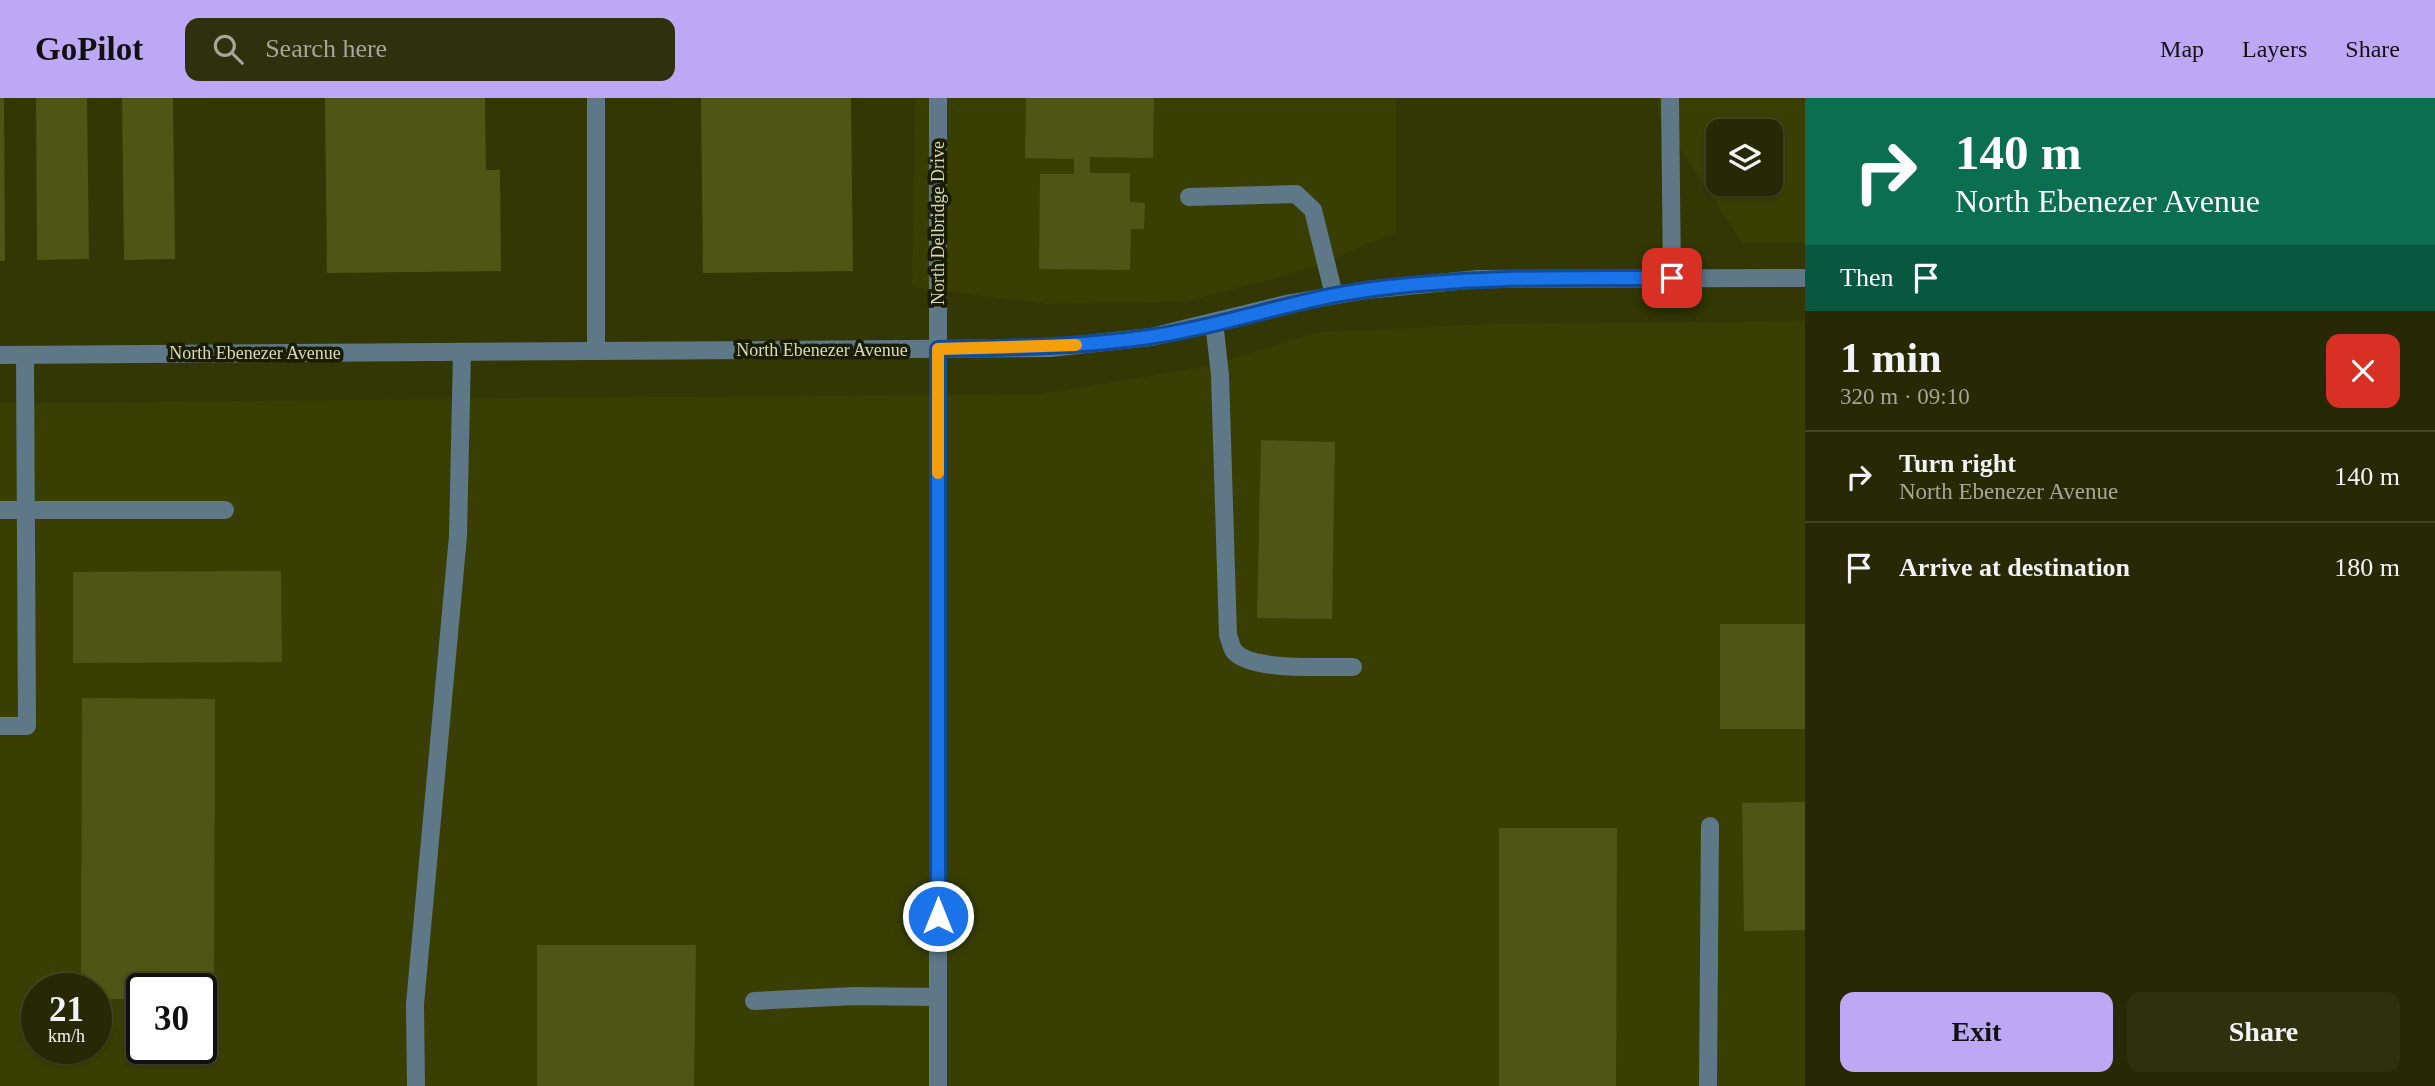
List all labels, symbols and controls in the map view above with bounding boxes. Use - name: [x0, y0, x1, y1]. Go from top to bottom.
- search box: [185, 18, 675, 81]
- icon: search: [209, 30, 247, 68]
- text: GoPilot: [35, 31, 143, 67]
- text: Search here: [265, 34, 387, 63]
- text: Map: [2160, 36, 2204, 62]
- text: Layers: [2242, 36, 2307, 62]
- text: Share: [2345, 36, 2400, 62]
- map controls: [1706, 119, 1783, 196]
- button: layers: [1706, 119, 1783, 196]
- text: 140 m: [1955, 125, 2082, 180]
- icon: right: [1840, 126, 1931, 217]
- street label: North Delbridge Drive: [928, 141, 948, 305]
- text: North Ebenezer Avenue: [1955, 183, 2260, 219]
- pin: [1642, 248, 1702, 308]
- icon: arrive: [1653, 259, 1691, 297]
- icon: arrive: [1907, 259, 1945, 297]
- text: Then: [1840, 263, 1893, 292]
- button: close: [2326, 334, 2400, 408]
- text: 1 min: [1840, 335, 1942, 381]
- street label: North Ebenezer Avenue: [736, 340, 908, 360]
- street label: North Ebenezer Avenue: [169, 343, 341, 363]
- text: 320 m · 09:10: [1840, 384, 1970, 409]
- text: Turn right: [1899, 449, 2016, 478]
- icon: right: [1840, 458, 1878, 496]
- text: 140 m: [2334, 462, 2400, 491]
- text: North Ebenezer Avenue: [1899, 479, 2118, 504]
- icon: arrive: [1840, 549, 1878, 587]
- text: Arrive at destination: [1899, 553, 2130, 582]
- text: 180 m: [2334, 553, 2400, 582]
- position arrow: [901, 879, 975, 953]
- speed limit sign: 30: [126, 973, 217, 1064]
- text: 21: [49, 990, 84, 1029]
- button: Exit: [1840, 992, 2113, 1072]
- button: Share: [2127, 992, 2400, 1072]
- text: km/h: [48, 1026, 85, 1046]

